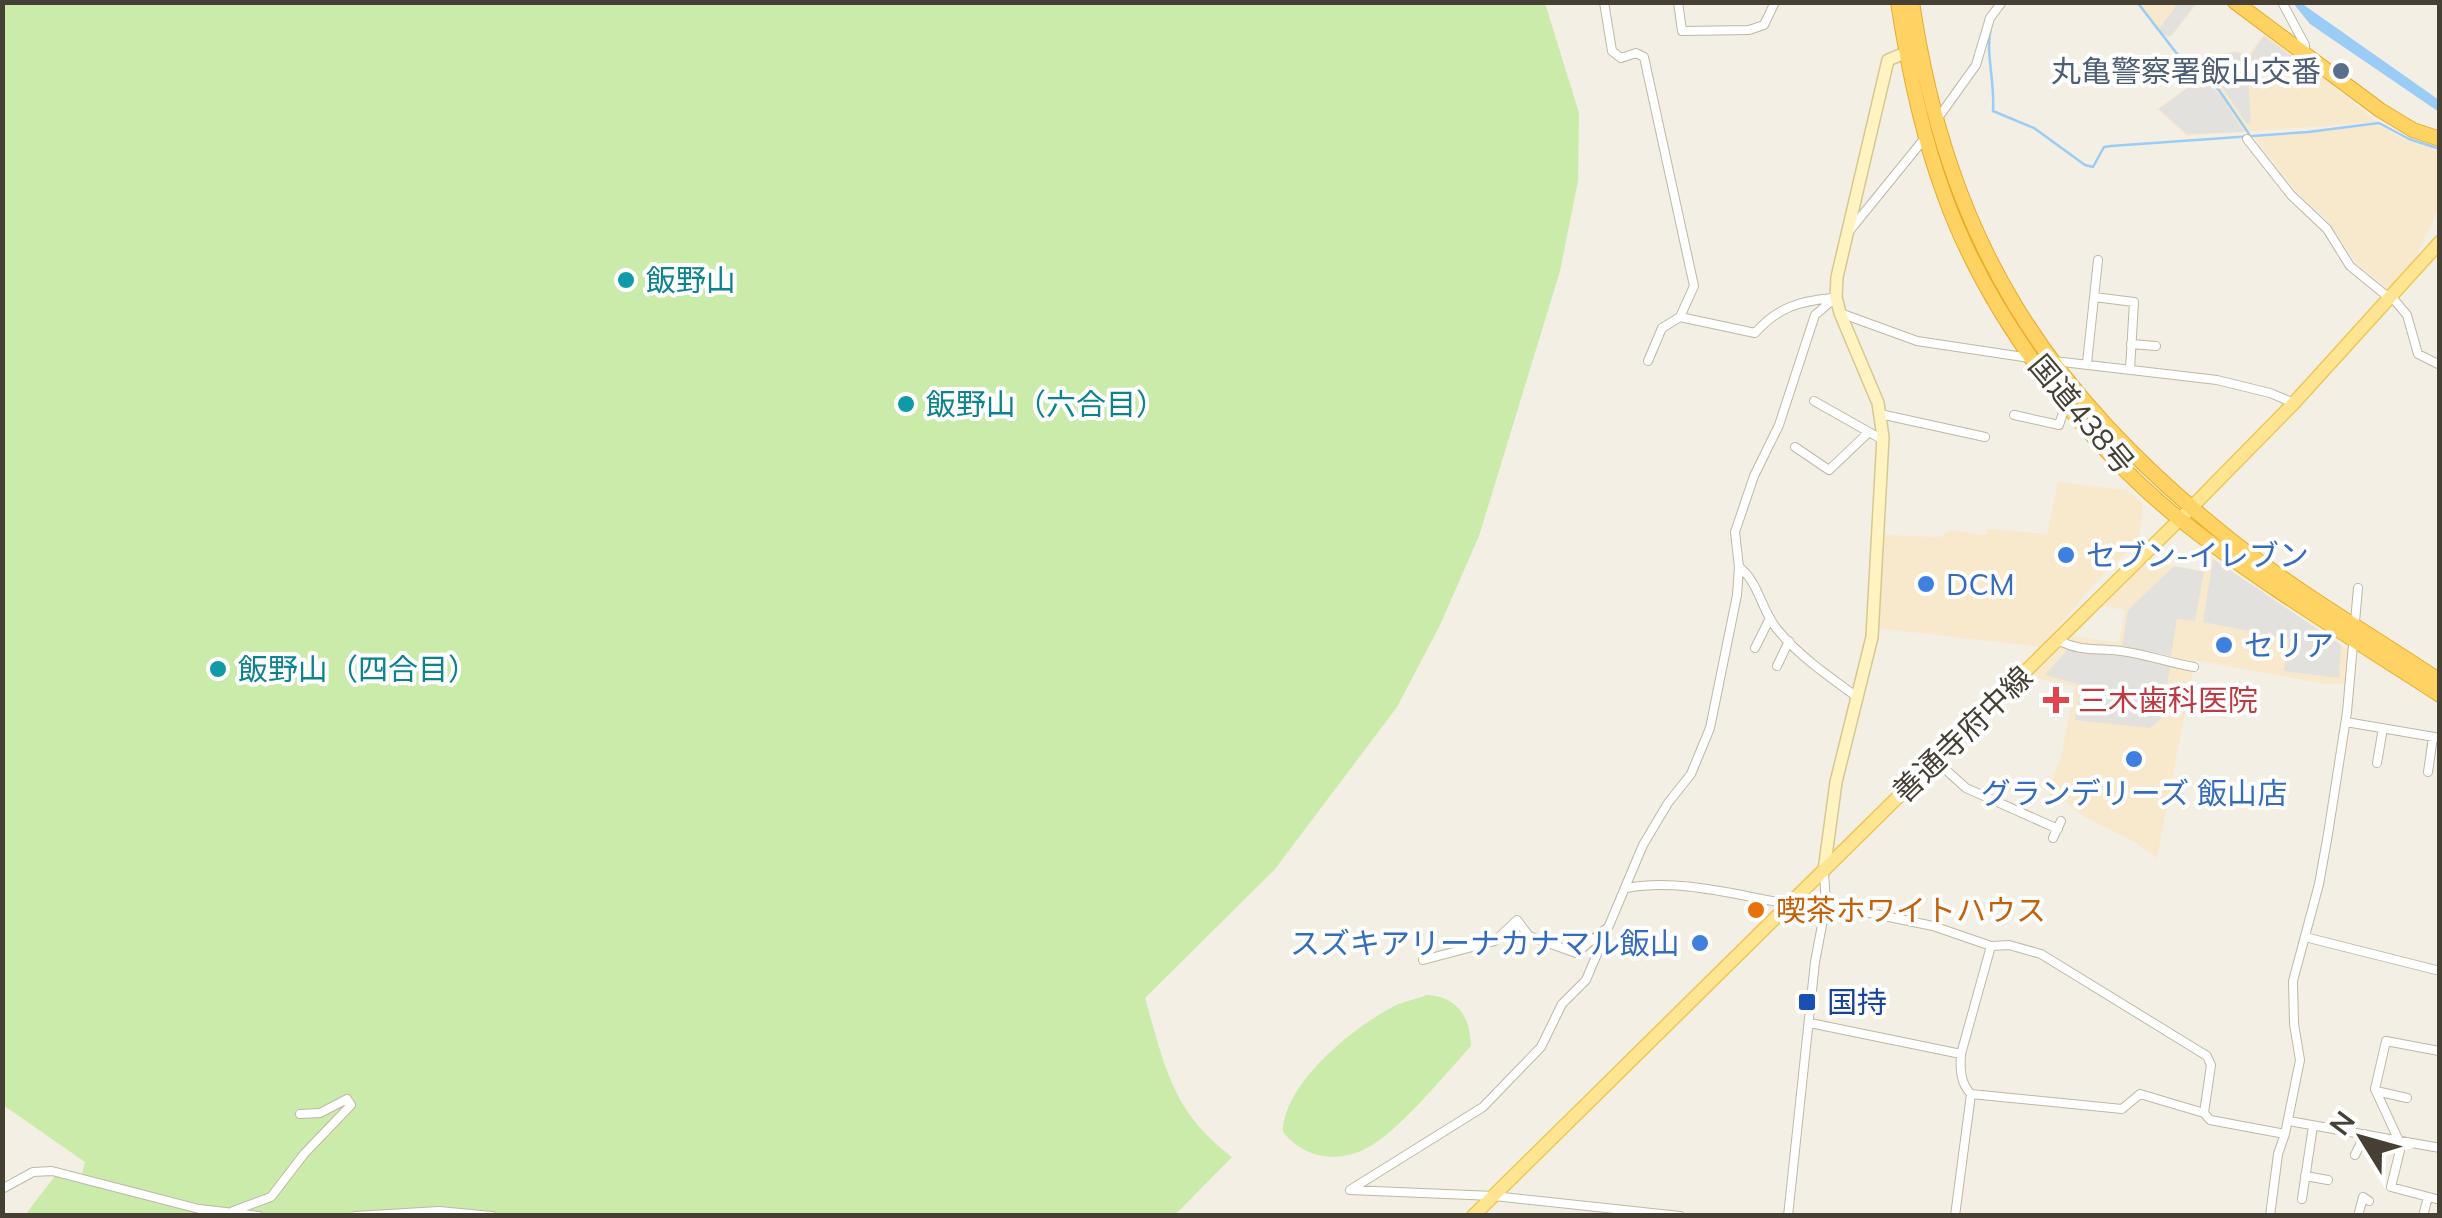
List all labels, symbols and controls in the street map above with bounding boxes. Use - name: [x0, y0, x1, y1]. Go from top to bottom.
- place label: 丸亀警察署飯山交番: [2051, 52, 2321, 90]
- marker: 丸亀警察署飯山交番: [2330, 60, 2352, 82]
- place label: 飯野山: [646, 261, 736, 299]
- marker: 飯野山: [615, 269, 637, 291]
- street label: 国道438号: [2021, 347, 2143, 481]
- place label: 飯野山（六合目）: [926, 385, 1166, 423]
- marker: 飯野山（六合目）: [895, 393, 917, 415]
- place label: セブン-イレブン: [2086, 536, 2309, 574]
- marker: セブン-イレブン: [2055, 544, 2077, 566]
- place label: DCM: [1946, 565, 2015, 603]
- marker: DCM: [1915, 573, 1937, 595]
- place label: セリア: [2244, 626, 2334, 664]
- marker: セリア: [2213, 634, 2235, 656]
- place label: 飯野山（四合目）: [238, 650, 478, 688]
- marker: 飯野山（四合目）: [207, 658, 229, 680]
- street label: 善通寺府中線: [1884, 658, 2040, 810]
- place label: 三木歯科医院: [2078, 681, 2258, 719]
- marker: 三木歯科医院: [2043, 687, 2069, 713]
- marker: グランデリーズ 飯山店: [2123, 748, 2145, 770]
- place label: グランデリーズ 飯山店: [1981, 774, 2287, 812]
- place label: 喫茶ホワイトハウス: [1776, 891, 2046, 929]
- marker: 喫茶ホワイトハウス: [1745, 899, 1767, 921]
- place label: スズキアリーナカナマル飯山: [1290, 924, 1680, 962]
- marker: スズキアリーナカナマル飯山: [1689, 932, 1711, 954]
- place label: 国持: [1827, 983, 1887, 1021]
- marker: 国持: [1796, 991, 1818, 1013]
- north arrow: [2312, 1088, 2412, 1188]
- text: N: [2321, 1104, 2362, 1142]

